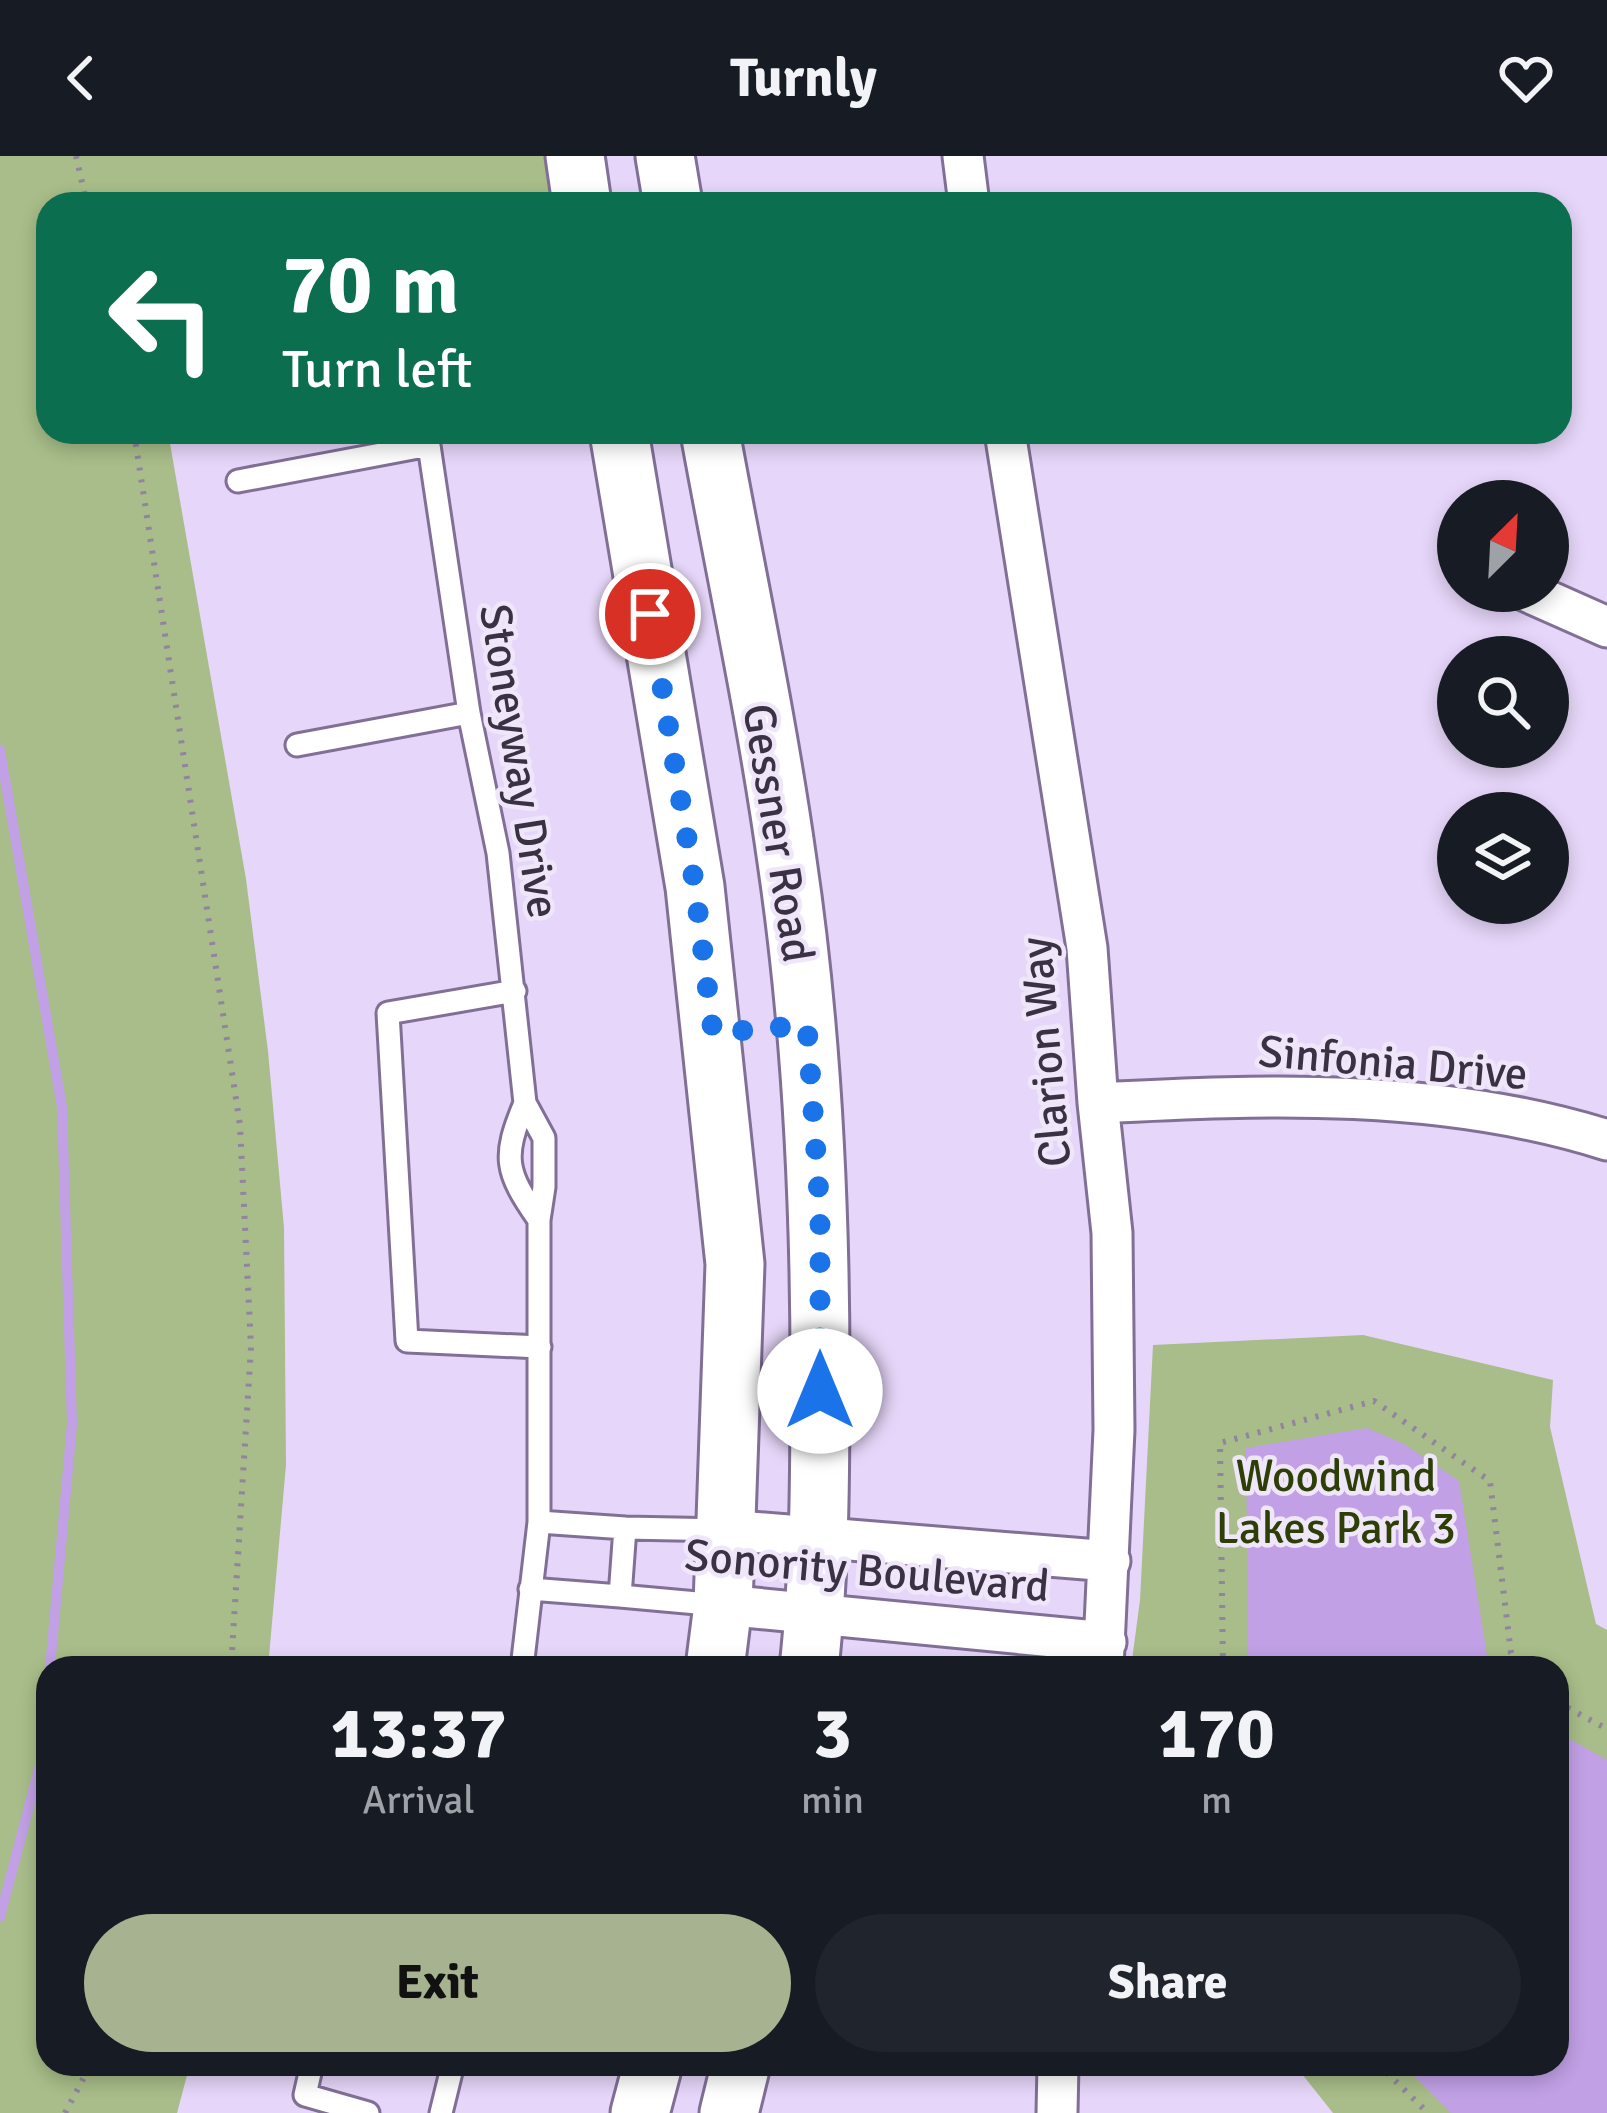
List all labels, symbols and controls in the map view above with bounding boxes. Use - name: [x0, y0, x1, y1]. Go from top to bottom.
- icon: back: [48, 45, 114, 111]
- text: Turnly: [730, 45, 877, 112]
- icon: heart: [1493, 45, 1559, 111]
- text: 70 m: [282, 233, 459, 337]
- icon: left: [84, 240, 240, 396]
- text: Turn left: [282, 336, 472, 403]
- north arrow: [1437, 480, 1569, 612]
- map controls: [1437, 480, 1569, 924]
- pin: [599, 563, 701, 665]
- icon: arrive: [617, 581, 683, 647]
- street label: Stoneyway Drive: [467, 600, 571, 922]
- button: search: [1437, 636, 1569, 768]
- street label: Gessner Road: [730, 700, 826, 966]
- button: layers: [1437, 792, 1569, 924]
- street label: Clarion Way: [1009, 935, 1083, 1169]
- street label: Sinfonia Drive: [1256, 1024, 1530, 1102]
- position arrow: [757, 1328, 883, 1454]
- park label: Woodwind Lakes Park 3: [1216, 1449, 1456, 1556]
- street label: Sonority Boulevard: [682, 1528, 1052, 1614]
- text: 13:37: [330, 1689, 507, 1778]
- text: 3: [813, 1689, 852, 1778]
- text: 170: [1158, 1689, 1275, 1778]
- text: Arrival: [362, 1776, 475, 1824]
- text: min: [801, 1776, 864, 1824]
- text: m: [1201, 1776, 1232, 1824]
- button: Exit: [84, 1914, 791, 2052]
- button: Share: [815, 1914, 1521, 2052]

